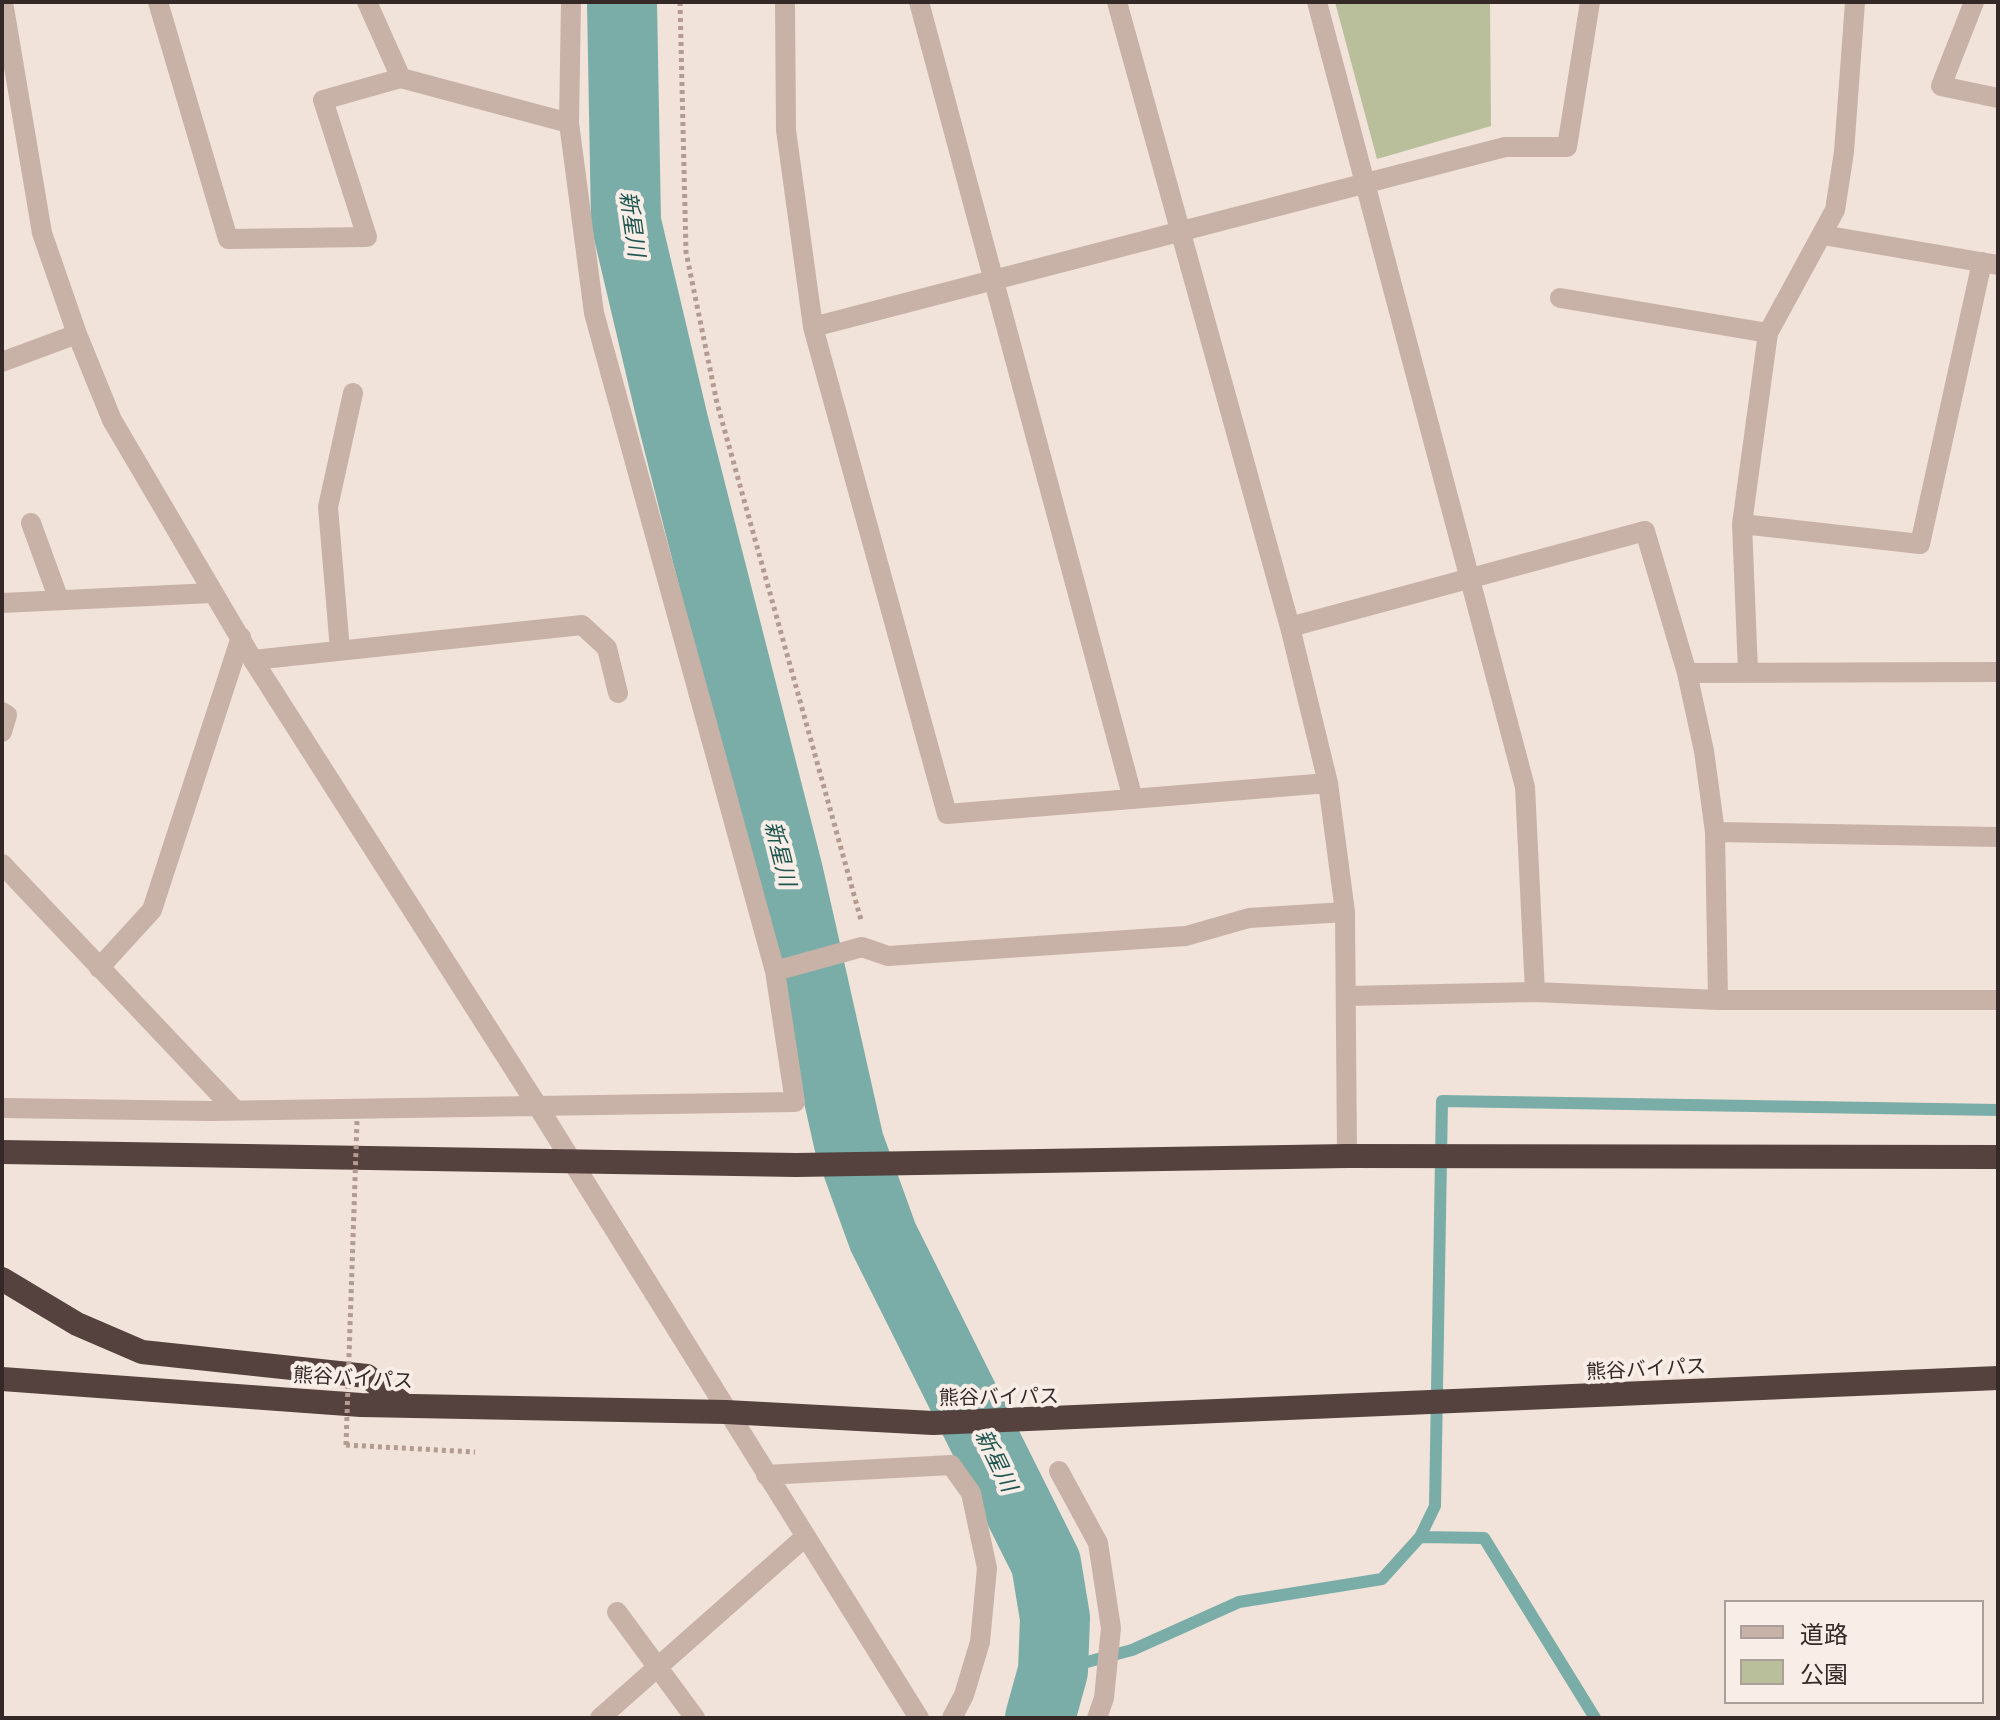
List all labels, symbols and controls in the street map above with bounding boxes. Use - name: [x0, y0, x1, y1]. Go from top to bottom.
- water label: 新星川: [613, 189, 649, 259]
- water label: 新星川: [758, 819, 800, 889]
- street label: 熊谷バイパス: [1585, 1355, 1707, 1385]
- street label: 熊谷バイパス: [292, 1364, 414, 1394]
- street label: 熊谷バイパス: [939, 1385, 1059, 1411]
- water label: 新星川: [969, 1426, 1021, 1496]
- legend: [1724, 1600, 1984, 1704]
- text: 道路: [1800, 1617, 1848, 1650]
- text: 公園: [1800, 1657, 1848, 1690]

